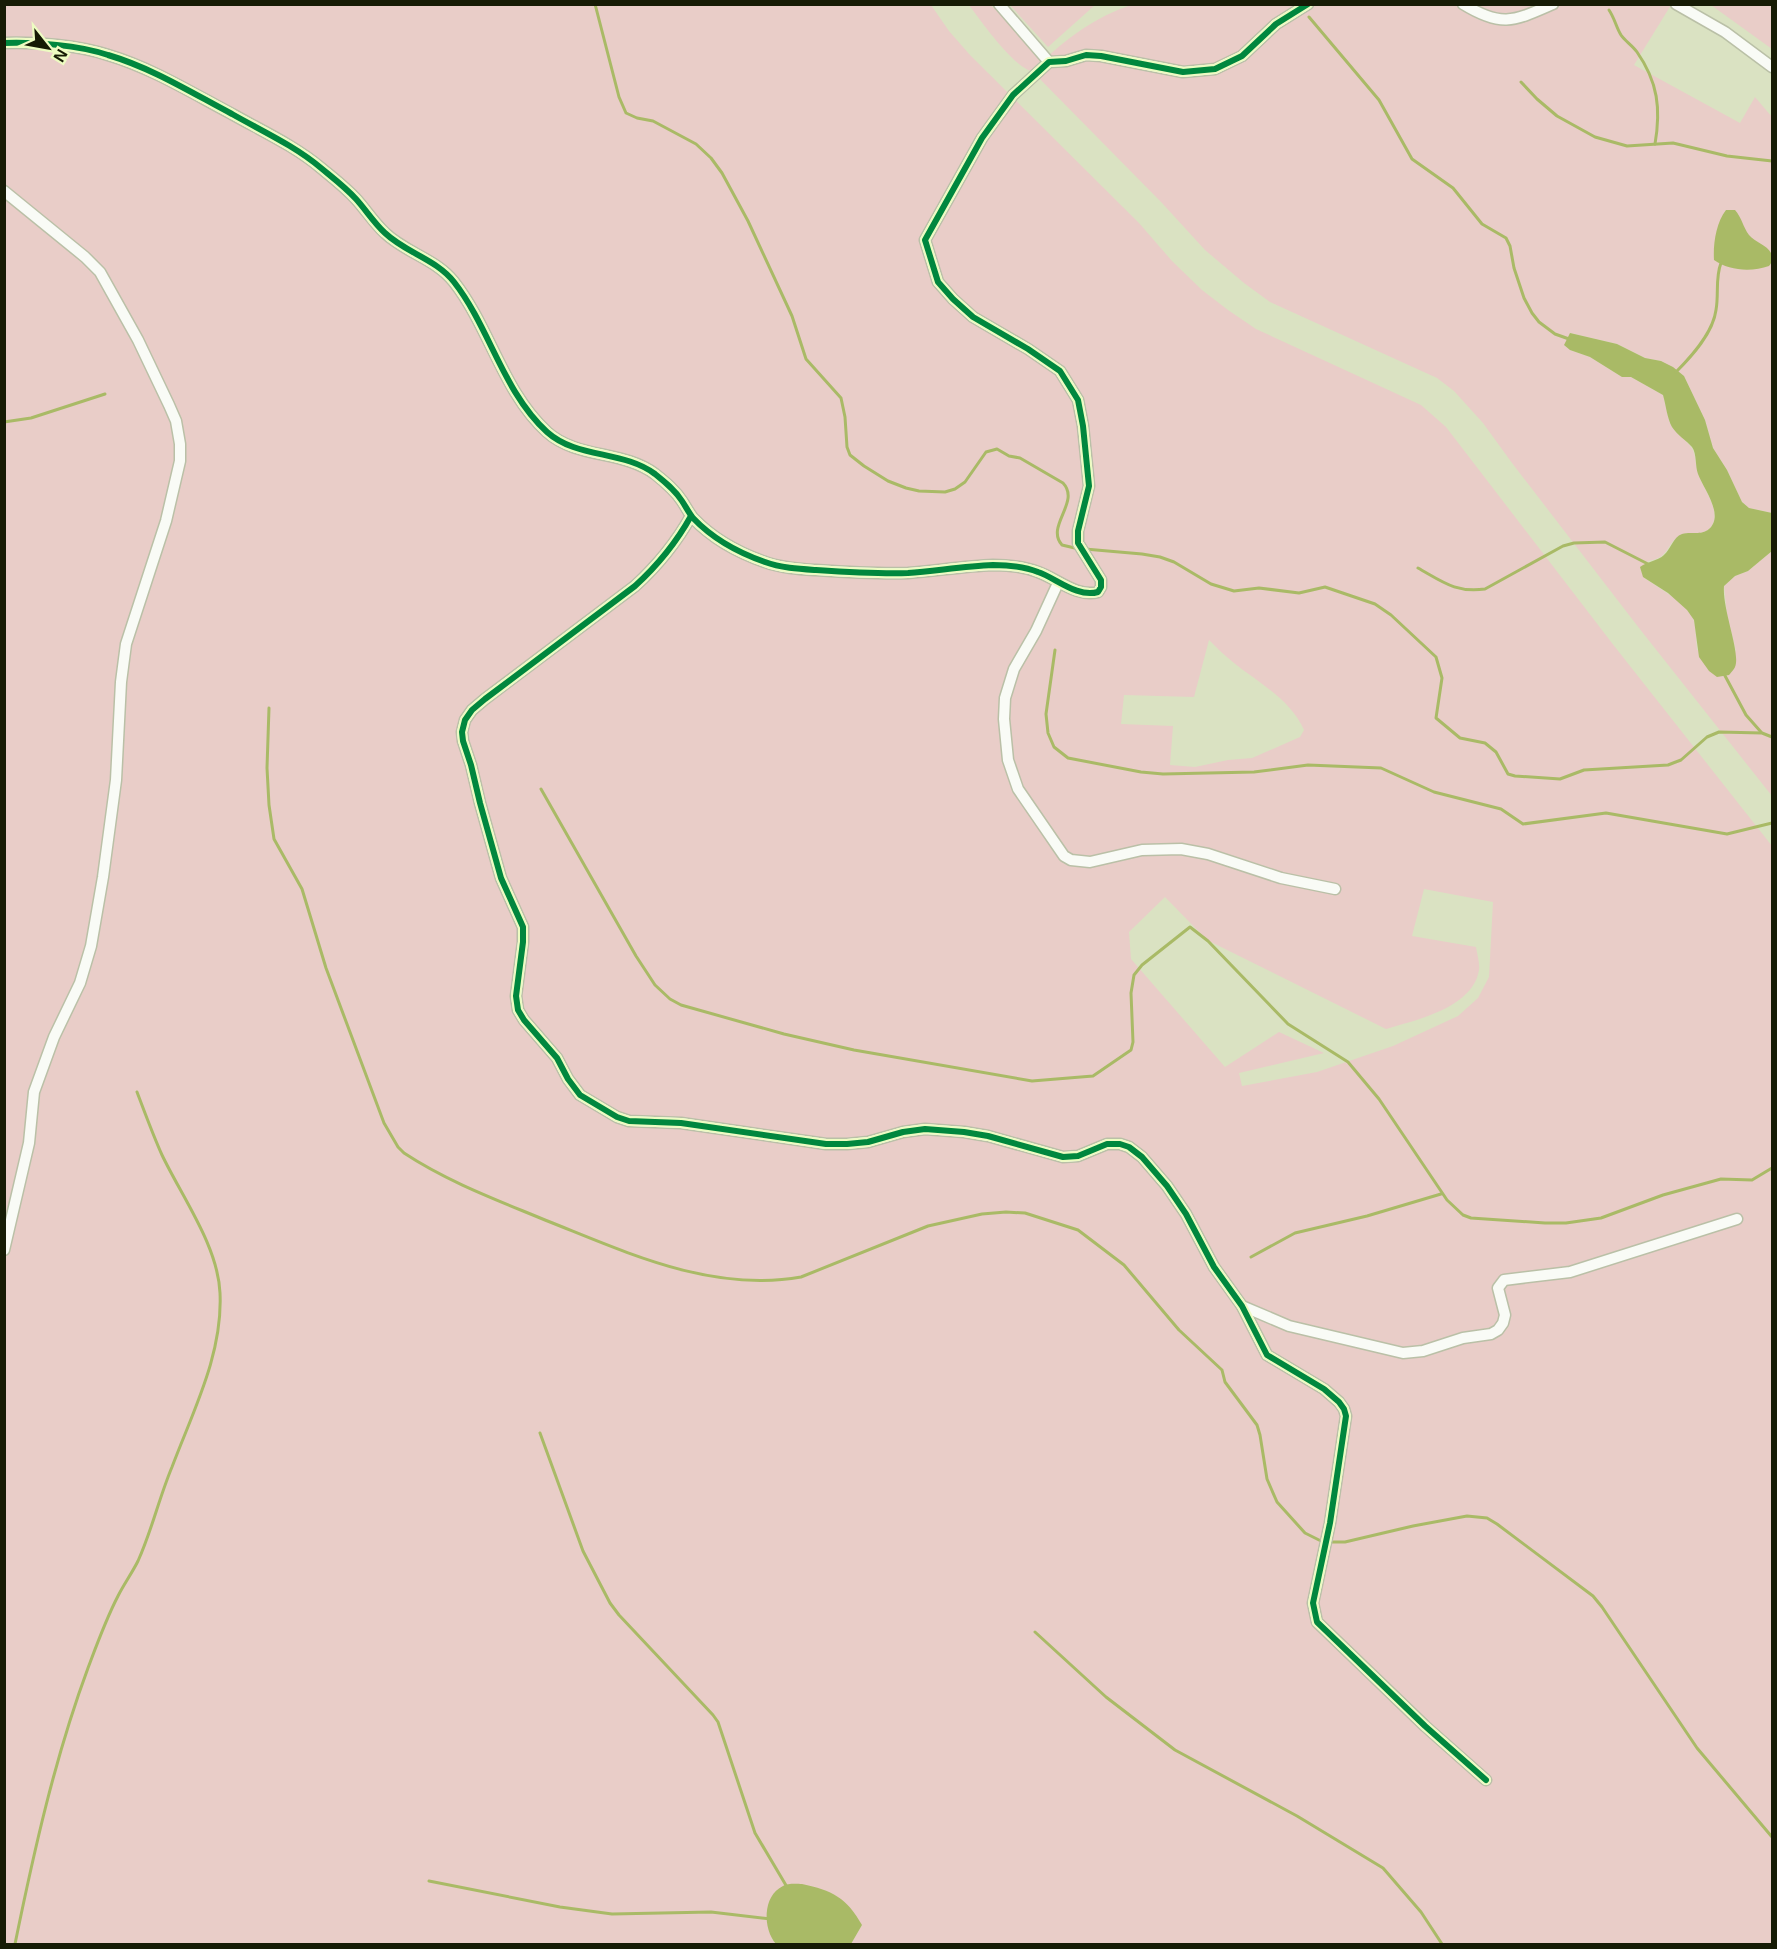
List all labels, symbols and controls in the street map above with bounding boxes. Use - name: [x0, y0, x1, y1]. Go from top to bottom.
- north arrow: [18, 18, 78, 78]
- text: N: [50, 46, 71, 65]

